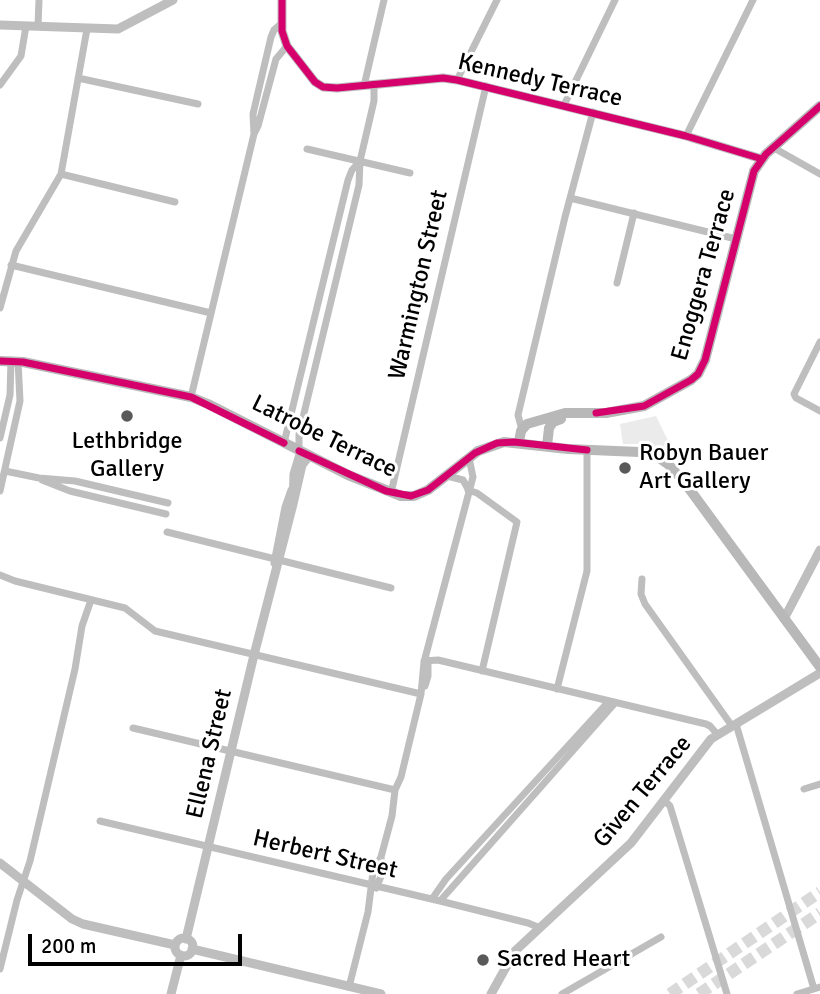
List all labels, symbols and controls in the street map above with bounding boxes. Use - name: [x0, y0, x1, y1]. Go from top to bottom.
- street label: Kennedy Terrace: [455, 48, 625, 114]
- street label: Enoggera Terrace: [666, 186, 742, 364]
- street label: Warmington Street: [383, 187, 455, 383]
- street label: Latrobe Terrace: [247, 389, 401, 485]
- marker: Lethbridge Gallery: [119, 408, 135, 424]
- place label: Lethbridge Gallery: [71, 428, 183, 484]
- place label: Robyn Bauer Art Gallery: [639, 440, 768, 496]
- marker: Robyn Bauer Art Gallery: [617, 460, 633, 476]
- street label: Ellena Street: [181, 686, 239, 822]
- street label: Given Terrace: [588, 730, 698, 854]
- street label: Herbert Street: [250, 824, 400, 886]
- scale bar: [32, 920, 245, 964]
- text: 200 m: [41, 933, 96, 959]
- place label: Sacred Heart: [497, 946, 630, 974]
- marker: Sacred Heart: [475, 952, 491, 968]

